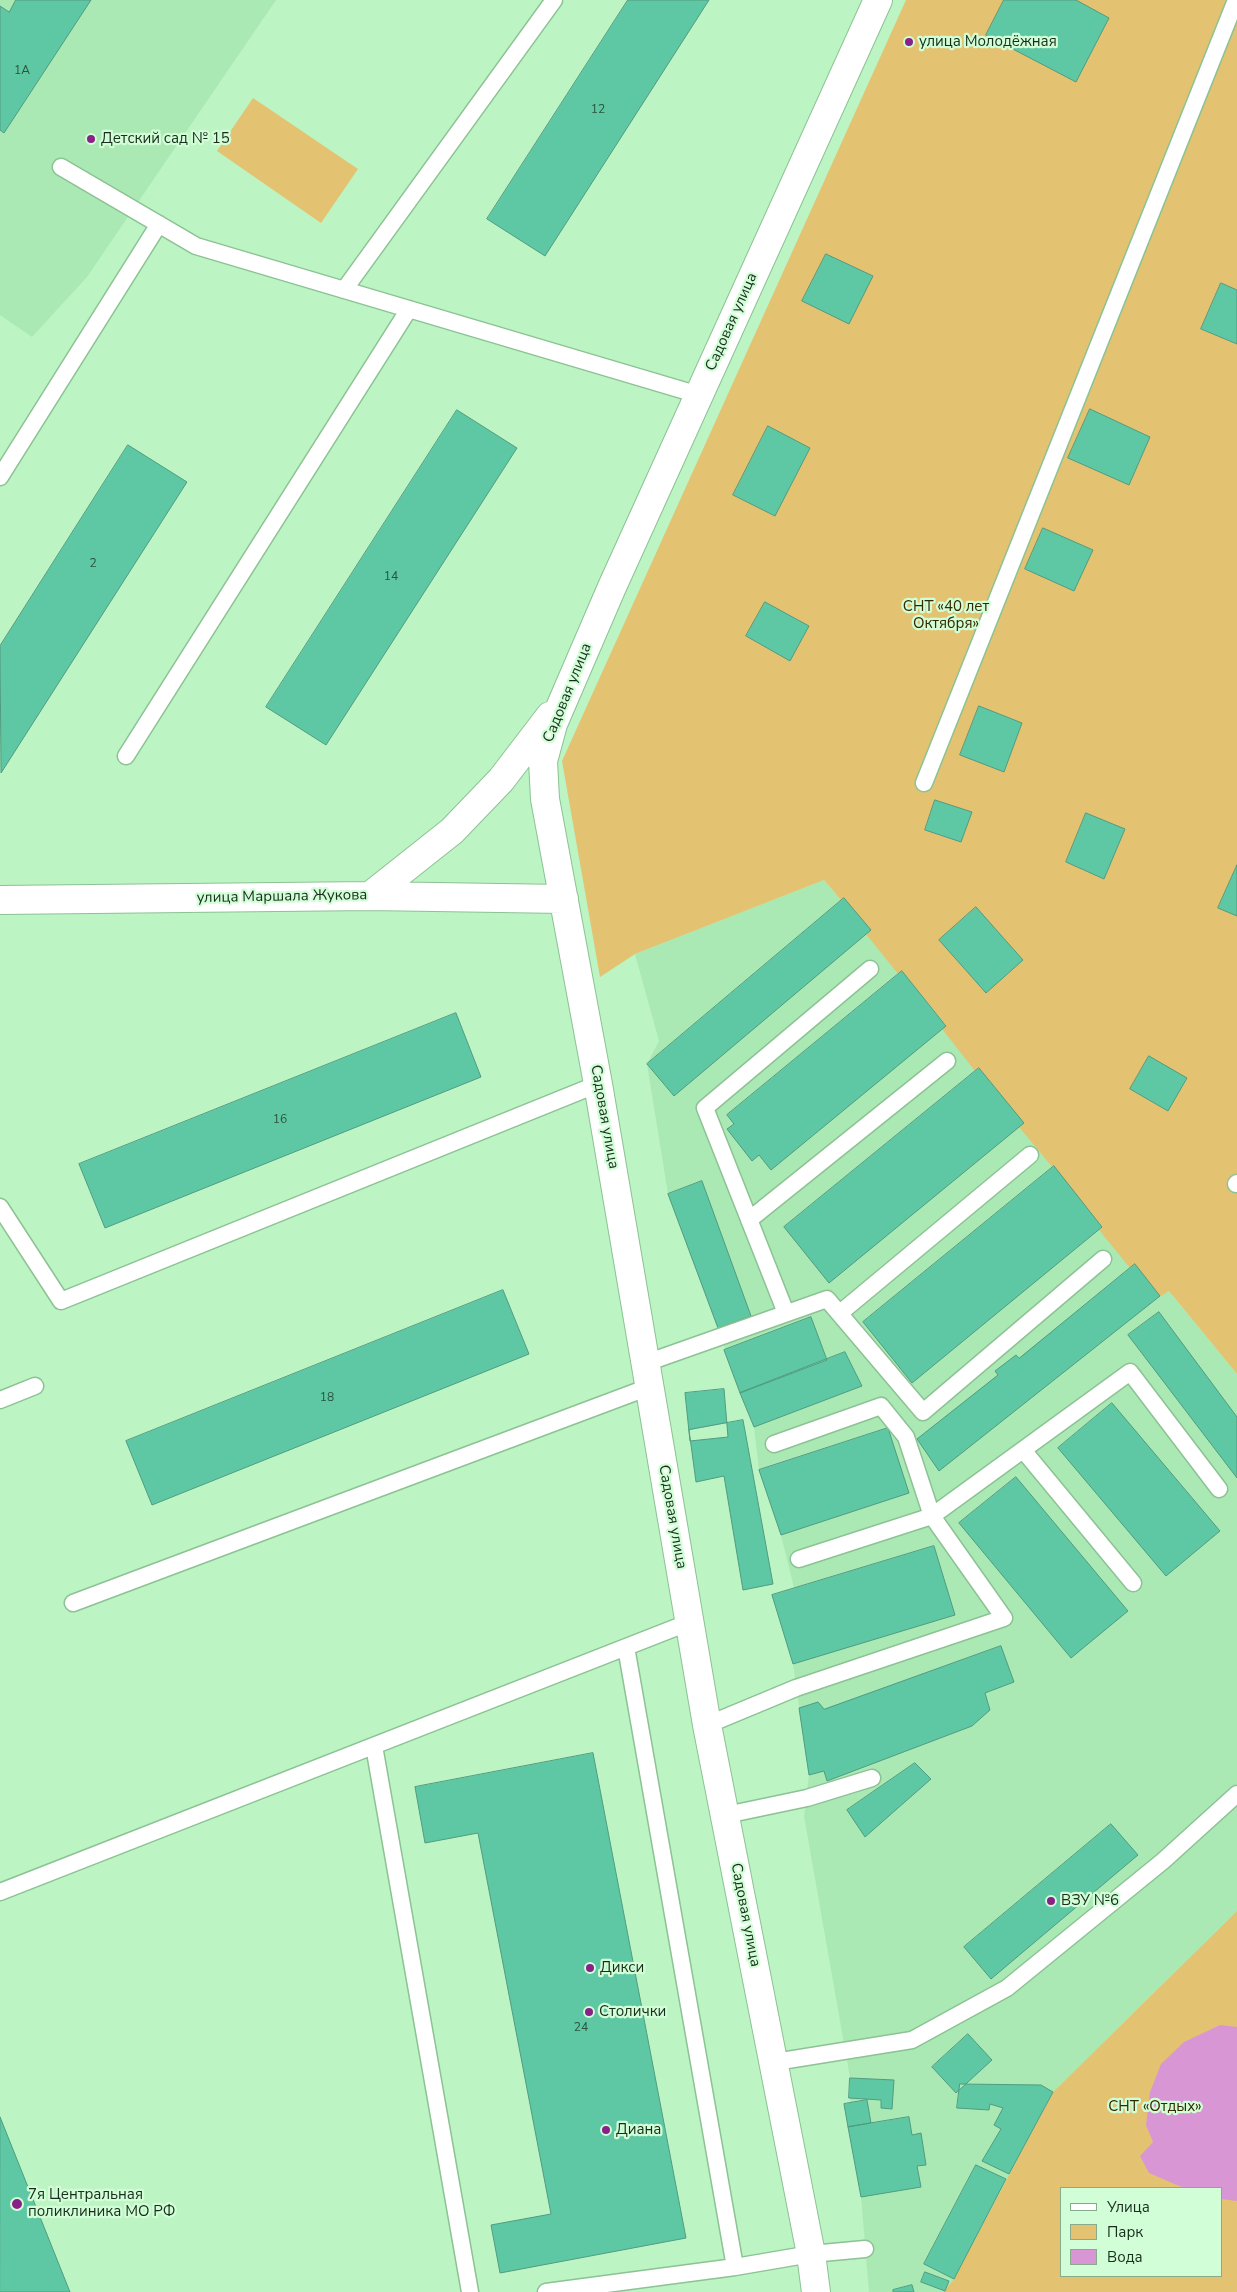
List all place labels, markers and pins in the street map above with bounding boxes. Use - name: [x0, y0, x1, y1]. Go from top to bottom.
- place label: улица Молодёжная: [919, 33, 1057, 51]
- marker: улица Молодёжная: [903, 36, 915, 48]
- place label: Детский сад № 15: [101, 130, 230, 148]
- marker: Детский сад № 15: [85, 133, 97, 145]
- place label: ВЗУ №6: [1061, 1892, 1119, 1910]
- marker: ВЗУ №6: [1045, 1895, 1057, 1907]
- place label: Дикси: [600, 1959, 644, 1977]
- marker: Дикси: [584, 1962, 596, 1974]
- place label: Столички: [599, 2003, 666, 2021]
- marker: Столички: [583, 2006, 595, 2018]
- place label: Диана: [616, 2121, 661, 2139]
- marker: Диана: [600, 2124, 612, 2136]
- place label: 7я Центральная поликлиника МО РФ: [28, 2186, 175, 2221]
- marker: 7я Центральная поликлиника МО РФ: [10, 2197, 24, 2211]

